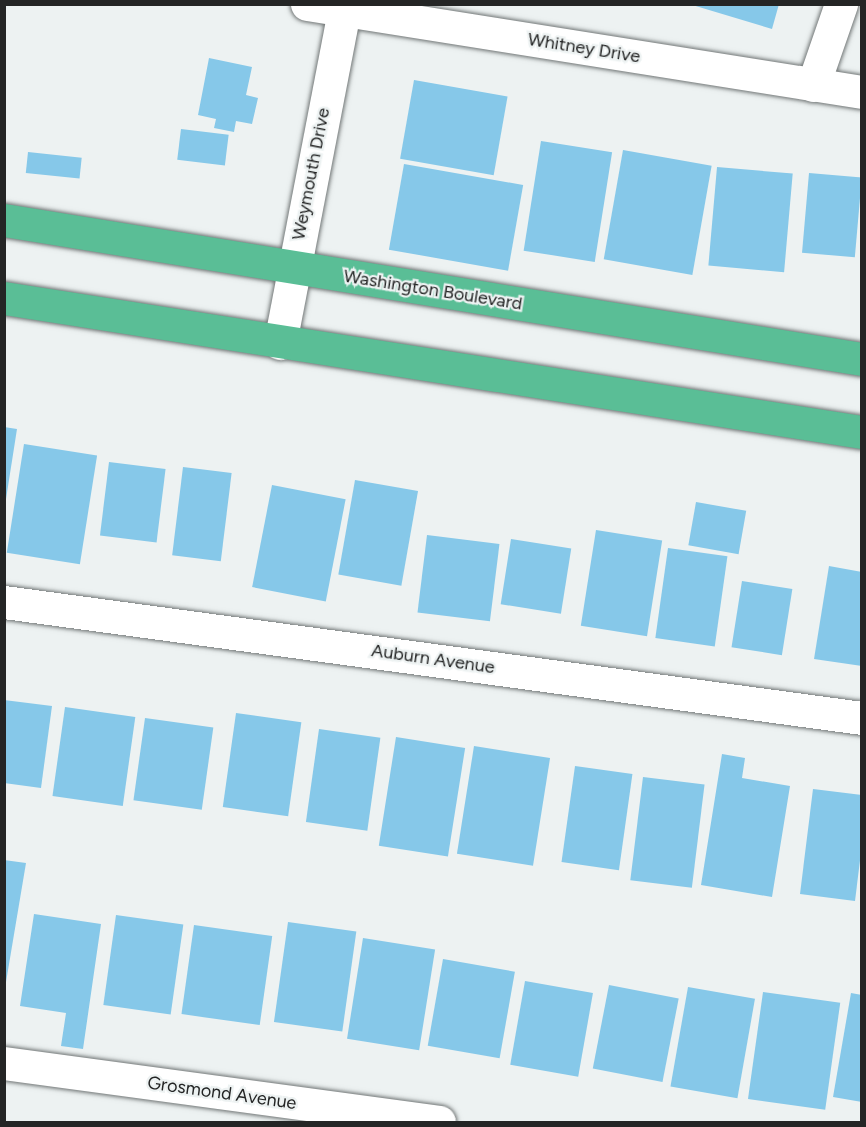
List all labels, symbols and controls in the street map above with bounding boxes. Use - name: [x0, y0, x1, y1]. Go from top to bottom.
- street label: Whitney Drive: [526, 28, 642, 68]
- street label: Weymouth Drive: [288, 106, 334, 242]
- street label: Washington Boulevard: [342, 265, 524, 315]
- street label: Auburn Avenue: [370, 640, 496, 678]
- street label: Grosmond Avenue: [146, 1072, 298, 1114]

